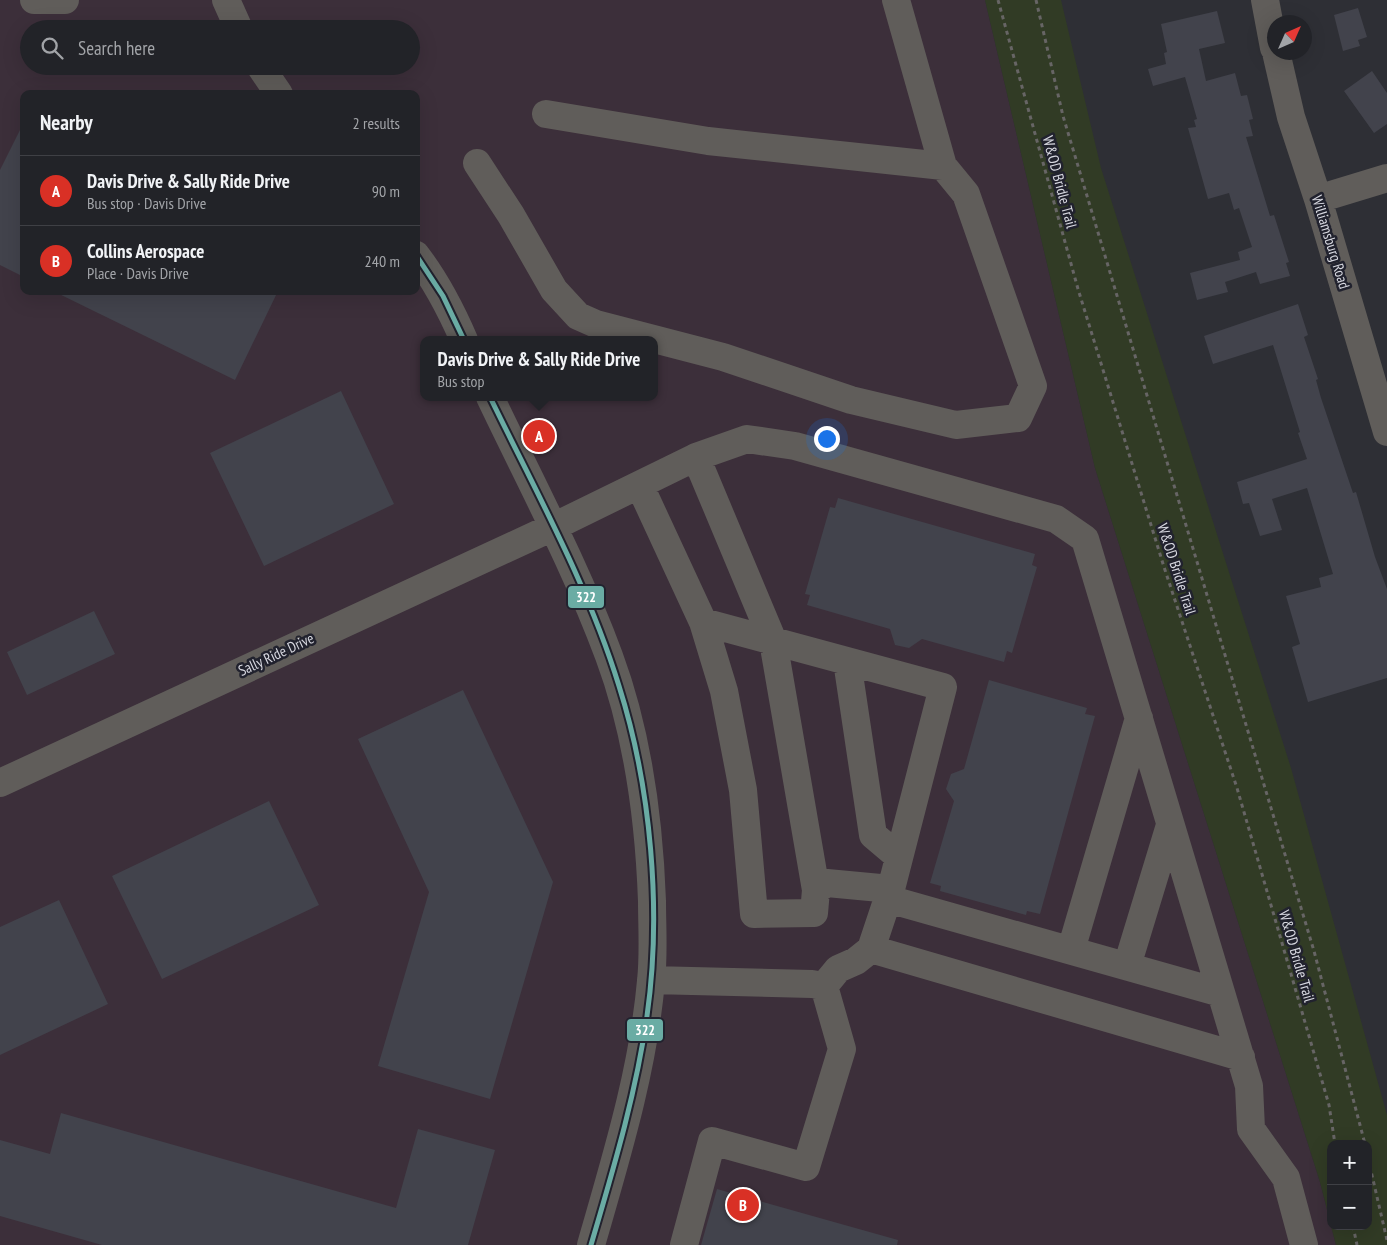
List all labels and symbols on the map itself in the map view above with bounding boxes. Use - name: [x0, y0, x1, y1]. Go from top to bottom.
- north arrow: [1267, 15, 1312, 60]
- street label: W&OD Bridle Trail: [1039, 134, 1082, 231]
- street label: Williamsburg Road: [1308, 193, 1354, 291]
- pin: A: [523, 417, 555, 455]
- your location: [814, 426, 840, 452]
- street label: W&OD Bridle Trail: [1153, 521, 1201, 618]
- line badge: 322: [567, 585, 605, 609]
- text: 322: [576, 588, 596, 606]
- street label: Sally Ride Drive: [235, 628, 317, 680]
- street label: W&OD Bridle Trail: [1275, 908, 1319, 1005]
- line badge: 322: [626, 1018, 664, 1042]
- text: 322: [635, 1021, 655, 1039]
- pin: B: [727, 1186, 759, 1224]

